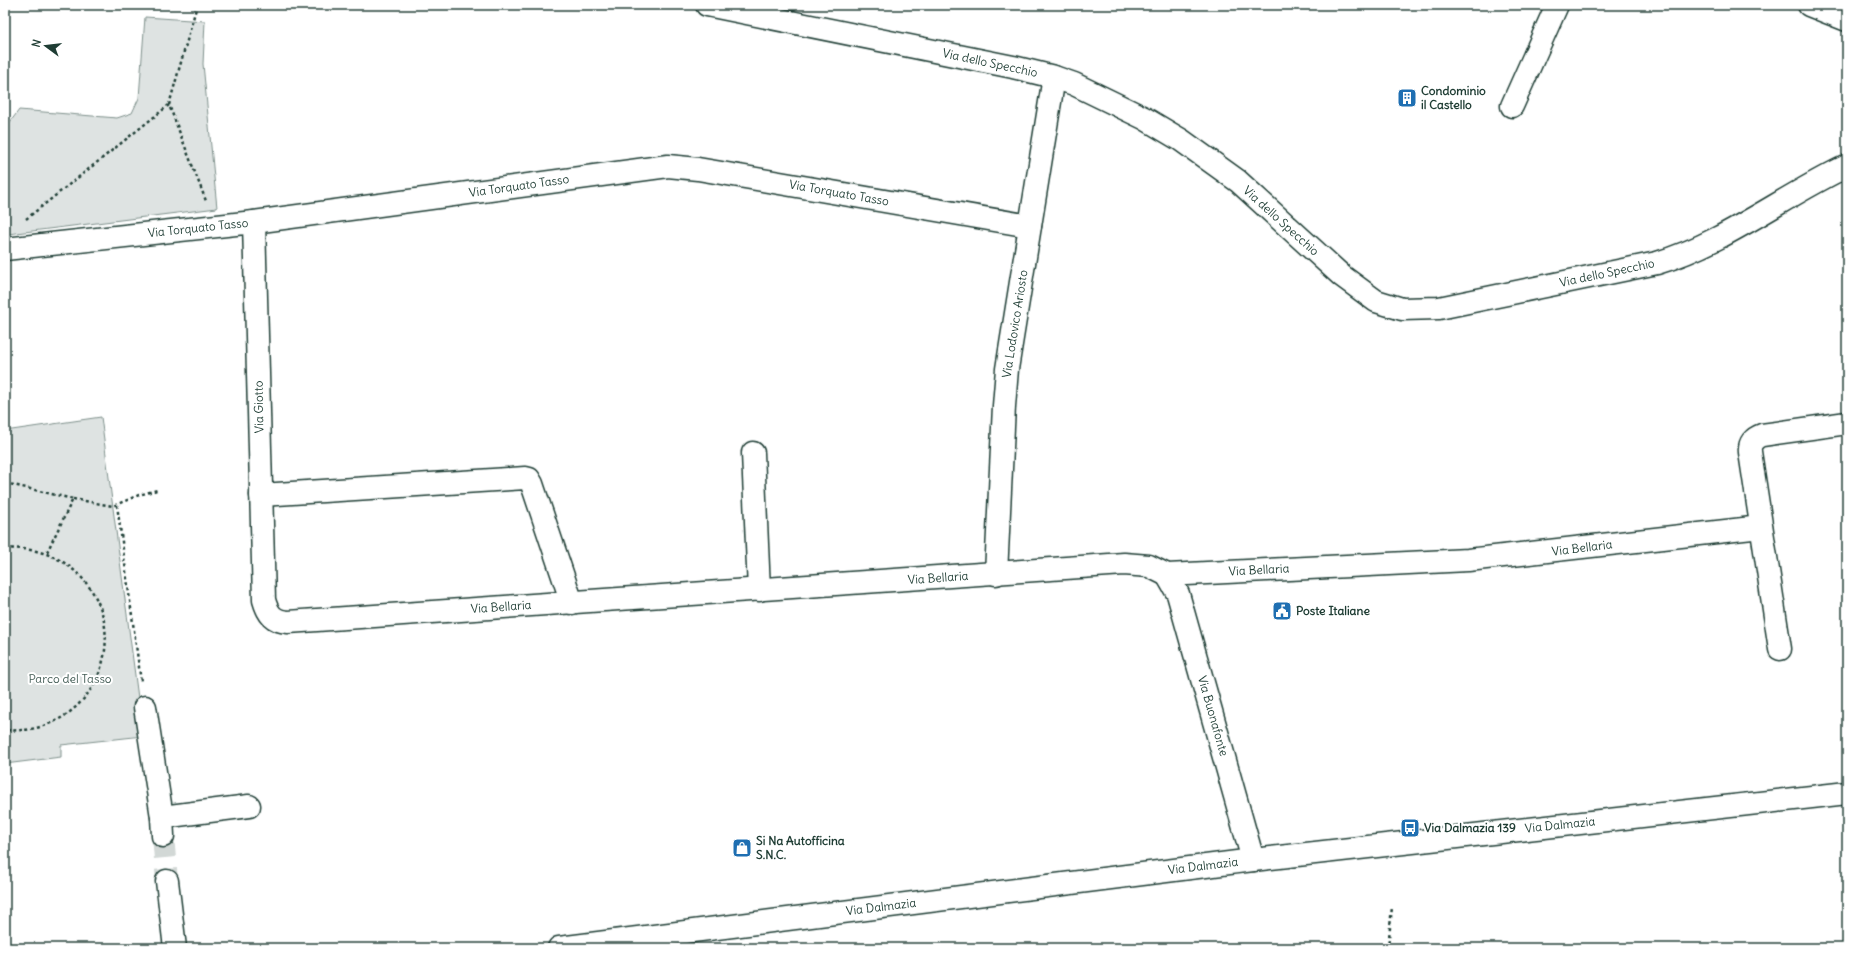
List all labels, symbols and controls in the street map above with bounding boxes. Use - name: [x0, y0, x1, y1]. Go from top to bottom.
- north arrow: [26, 26, 66, 66]
- text: N: [29, 38, 44, 49]
- street label: Via dello Specchio: [941, 45, 1039, 80]
- place label: Condominio il Castello: [1421, 83, 1486, 112]
- building icon: Condominio il Castello: [1396, 87, 1418, 109]
- street label: Via Torquato Tasso: [468, 171, 570, 200]
- street label: Via Torquato Tasso: [788, 176, 890, 209]
- street label: Via dello Specchio: [1240, 183, 1323, 259]
- street label: Via Torquato Tasso: [147, 215, 249, 240]
- street label: Via dello Specchio: [1558, 255, 1656, 290]
- street label: Via Lodovico Ariosto: [999, 269, 1030, 379]
- street label: Via Giotto: [251, 380, 266, 434]
- street label: Via Bellaria: [1551, 536, 1613, 559]
- street label: Via Bellaria: [1228, 560, 1290, 579]
- street label: Via Bellaria: [907, 568, 969, 587]
- street label: Via Bellaria: [470, 597, 532, 616]
- public building icon: Poste Italiane: [1271, 600, 1293, 622]
- place label: Poste Italiane: [1296, 603, 1370, 618]
- park label: Parco del Tasso: [28, 671, 112, 686]
- street label: Via Buonafonte: [1195, 674, 1232, 758]
- street label: Via Dalmazia: [1524, 813, 1596, 836]
- bus stop icon: Via Dalmazia 139: [1399, 817, 1421, 839]
- place label: Via Dalmazia 139: [1424, 820, 1516, 835]
- place label: Si Na Autofficina S.N.C.: [756, 833, 845, 862]
- shop icon: Si Na Autofficina S.N.C.: [731, 837, 753, 859]
- street label: Via Dalmazia: [1167, 854, 1239, 877]
- street label: Via Dalmazia: [845, 895, 917, 918]

